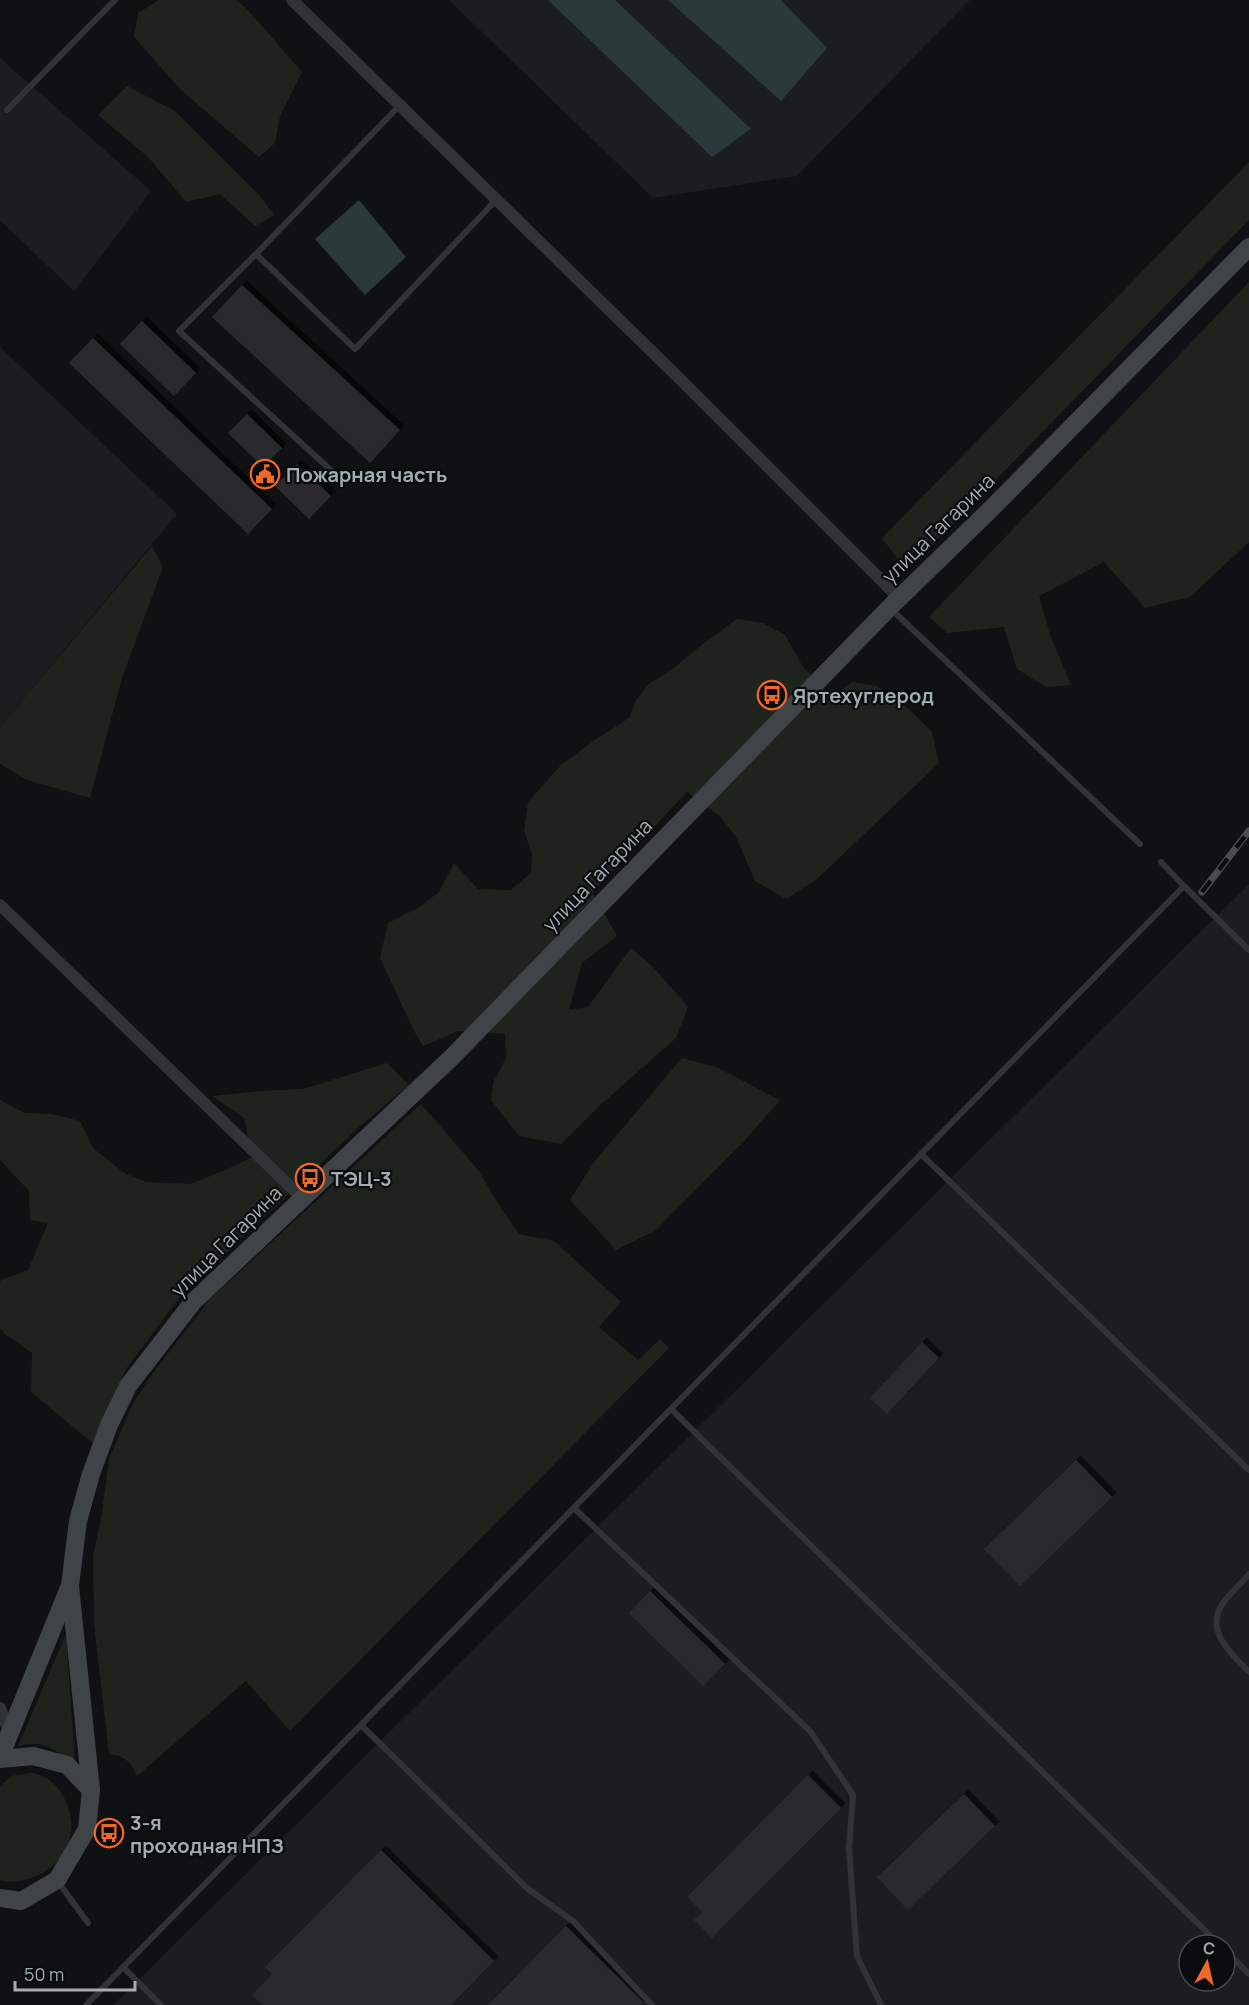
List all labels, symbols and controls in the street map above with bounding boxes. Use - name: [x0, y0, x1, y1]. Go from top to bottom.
- public building icon: Пожарная часть: [249, 458, 281, 490]
- place label: Пожарная часть: [286, 461, 447, 488]
- street label: улица Гагарина: [876, 467, 1000, 589]
- bus stop icon: Яртехуглерод: [756, 679, 788, 711]
- place label: Яртехуглерод: [793, 682, 934, 709]
- street label: улица Гагарина: [536, 813, 658, 937]
- bus stop icon: ТЭЦ-3: [294, 1162, 326, 1194]
- place label: ТЭЦ-3: [331, 1165, 392, 1192]
- street label: улица Гагарина: [164, 1179, 288, 1303]
- place label: 3-я проходная НПЗ: [130, 1809, 284, 1859]
- bus stop icon: 3-я проходная НПЗ: [93, 1817, 125, 1849]
- north arrow: [1177, 1933, 1237, 1993]
- text: С: [1202, 1936, 1217, 1960]
- scale bar: [15, 1954, 135, 1992]
- text: 50 m: [24, 1962, 64, 1986]

